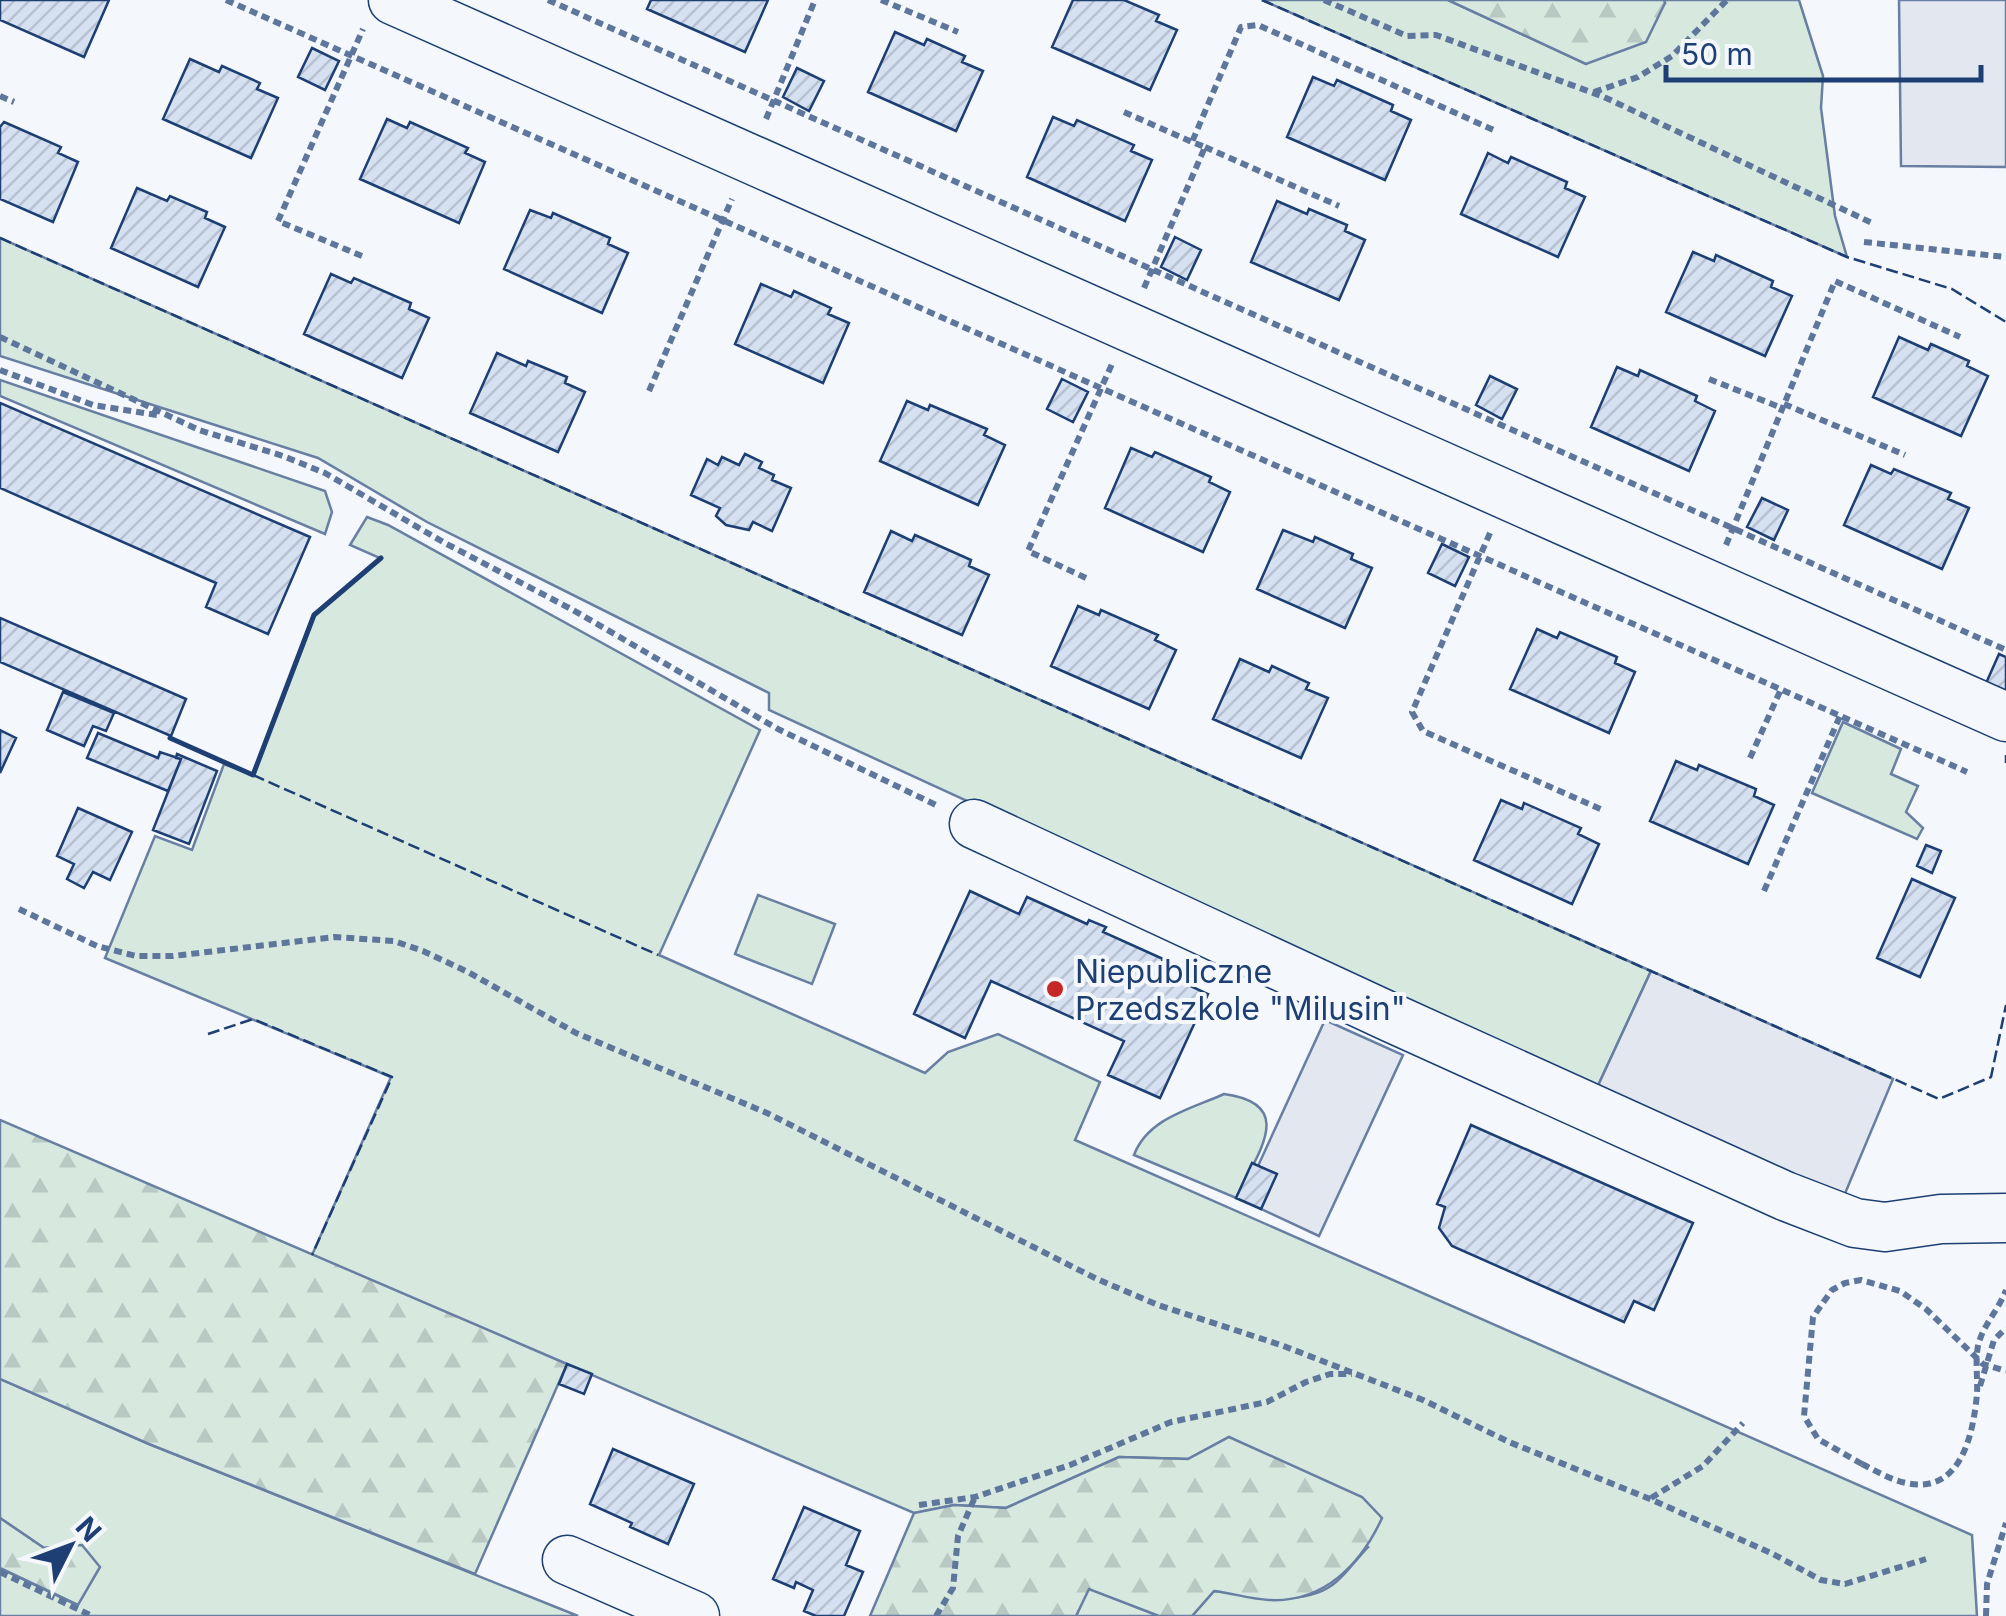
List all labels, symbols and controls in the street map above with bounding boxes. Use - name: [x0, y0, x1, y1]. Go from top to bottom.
- scale bar: [1666, 20, 1981, 82]
- text: 50 m: [1681, 36, 1753, 72]
- place label: Niepubliczne Przedszkole "Milusin": [1075, 952, 1406, 1028]
- marker: Niepubliczne Przedszkole "Milusin": [1044, 978, 1066, 1000]
- north arrow: [20, 1496, 120, 1596]
- text: N: [69, 1510, 108, 1549]

